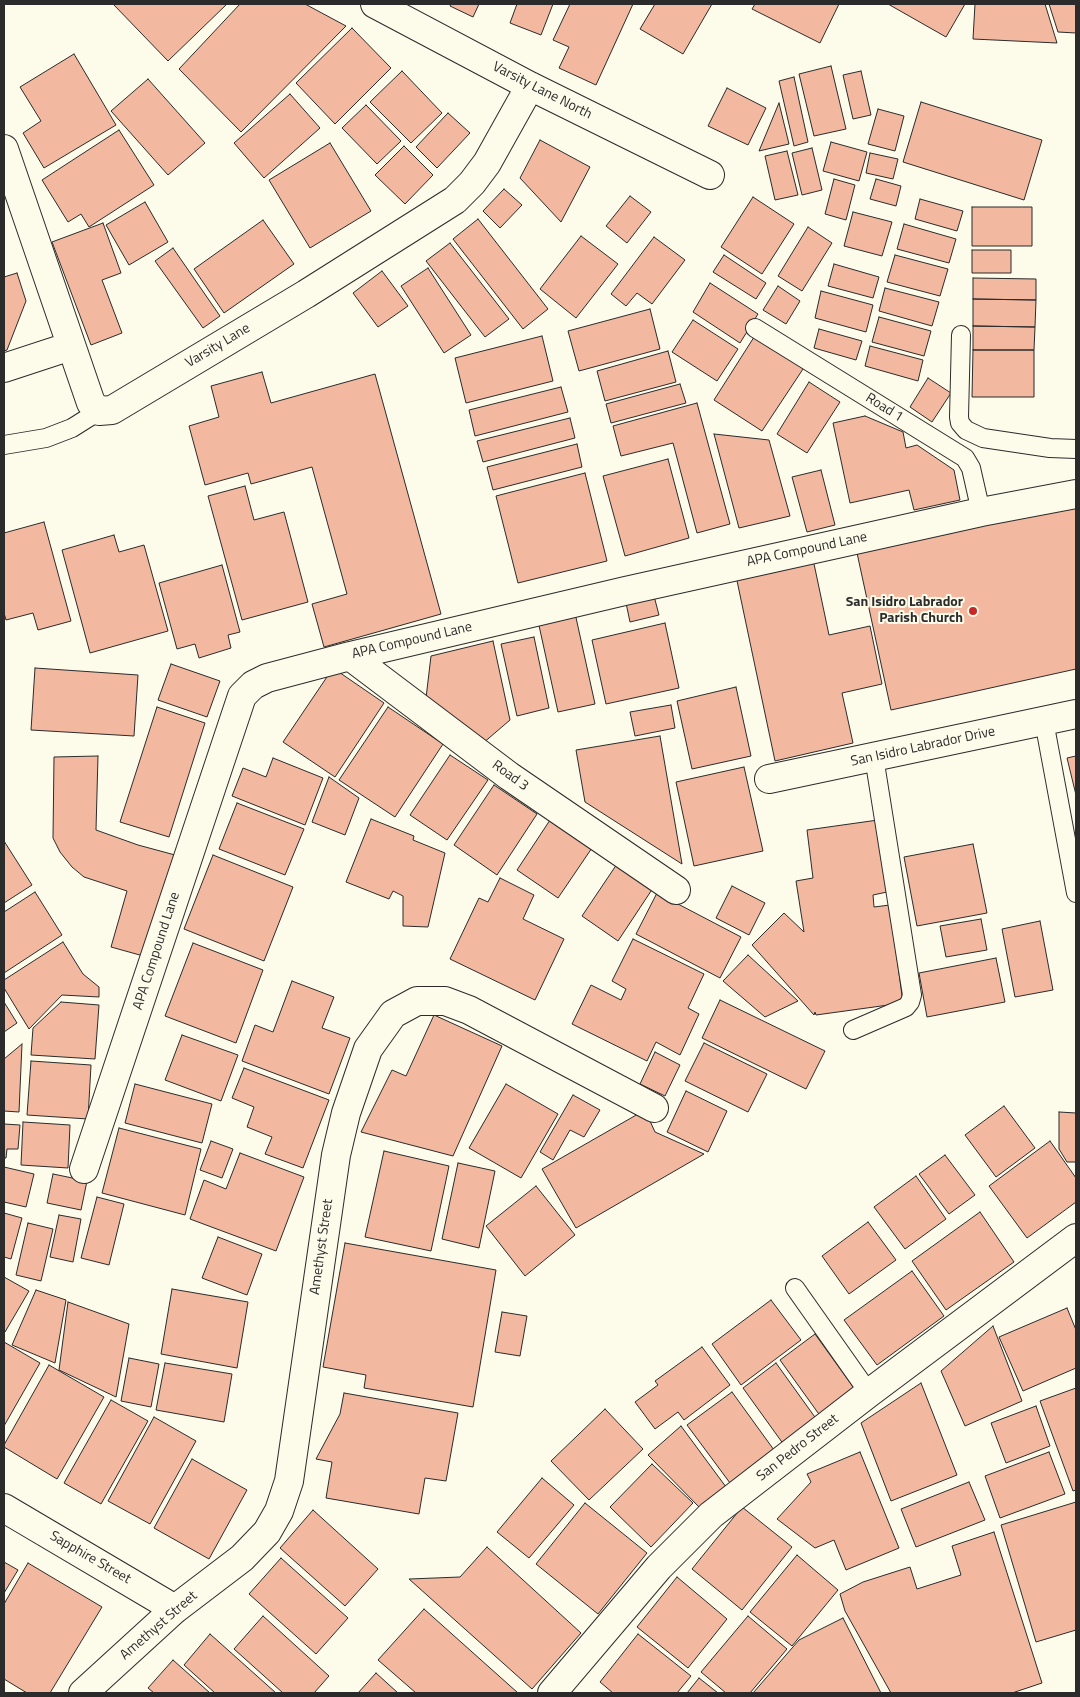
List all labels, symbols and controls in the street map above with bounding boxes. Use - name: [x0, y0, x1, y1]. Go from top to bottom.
- street label: Varsity Lane North: [489, 59, 595, 123]
- street label: Varsity Lane: [183, 320, 253, 372]
- street label: Road 1: [862, 390, 906, 426]
- street label: APA Compound Lane: [745, 529, 869, 571]
- place label: San Isidro Labrador Parish Church: [846, 595, 963, 628]
- marker: San Isidro Labrador Parish Church: [967, 605, 979, 617]
- street label: APA Compound Lane: [350, 619, 474, 663]
- street label: San Isidro Labrador Drive: [849, 723, 997, 771]
- street label: Road 3: [488, 757, 532, 795]
- street label: APA Compound Lane: [130, 890, 184, 1012]
- street label: Amethyst Street: [307, 1198, 337, 1296]
- street label: San Pedro Street: [754, 1411, 842, 1485]
- street label: Sapphire Street: [46, 1528, 134, 1588]
- street label: Amethyst Street: [117, 1588, 201, 1664]

